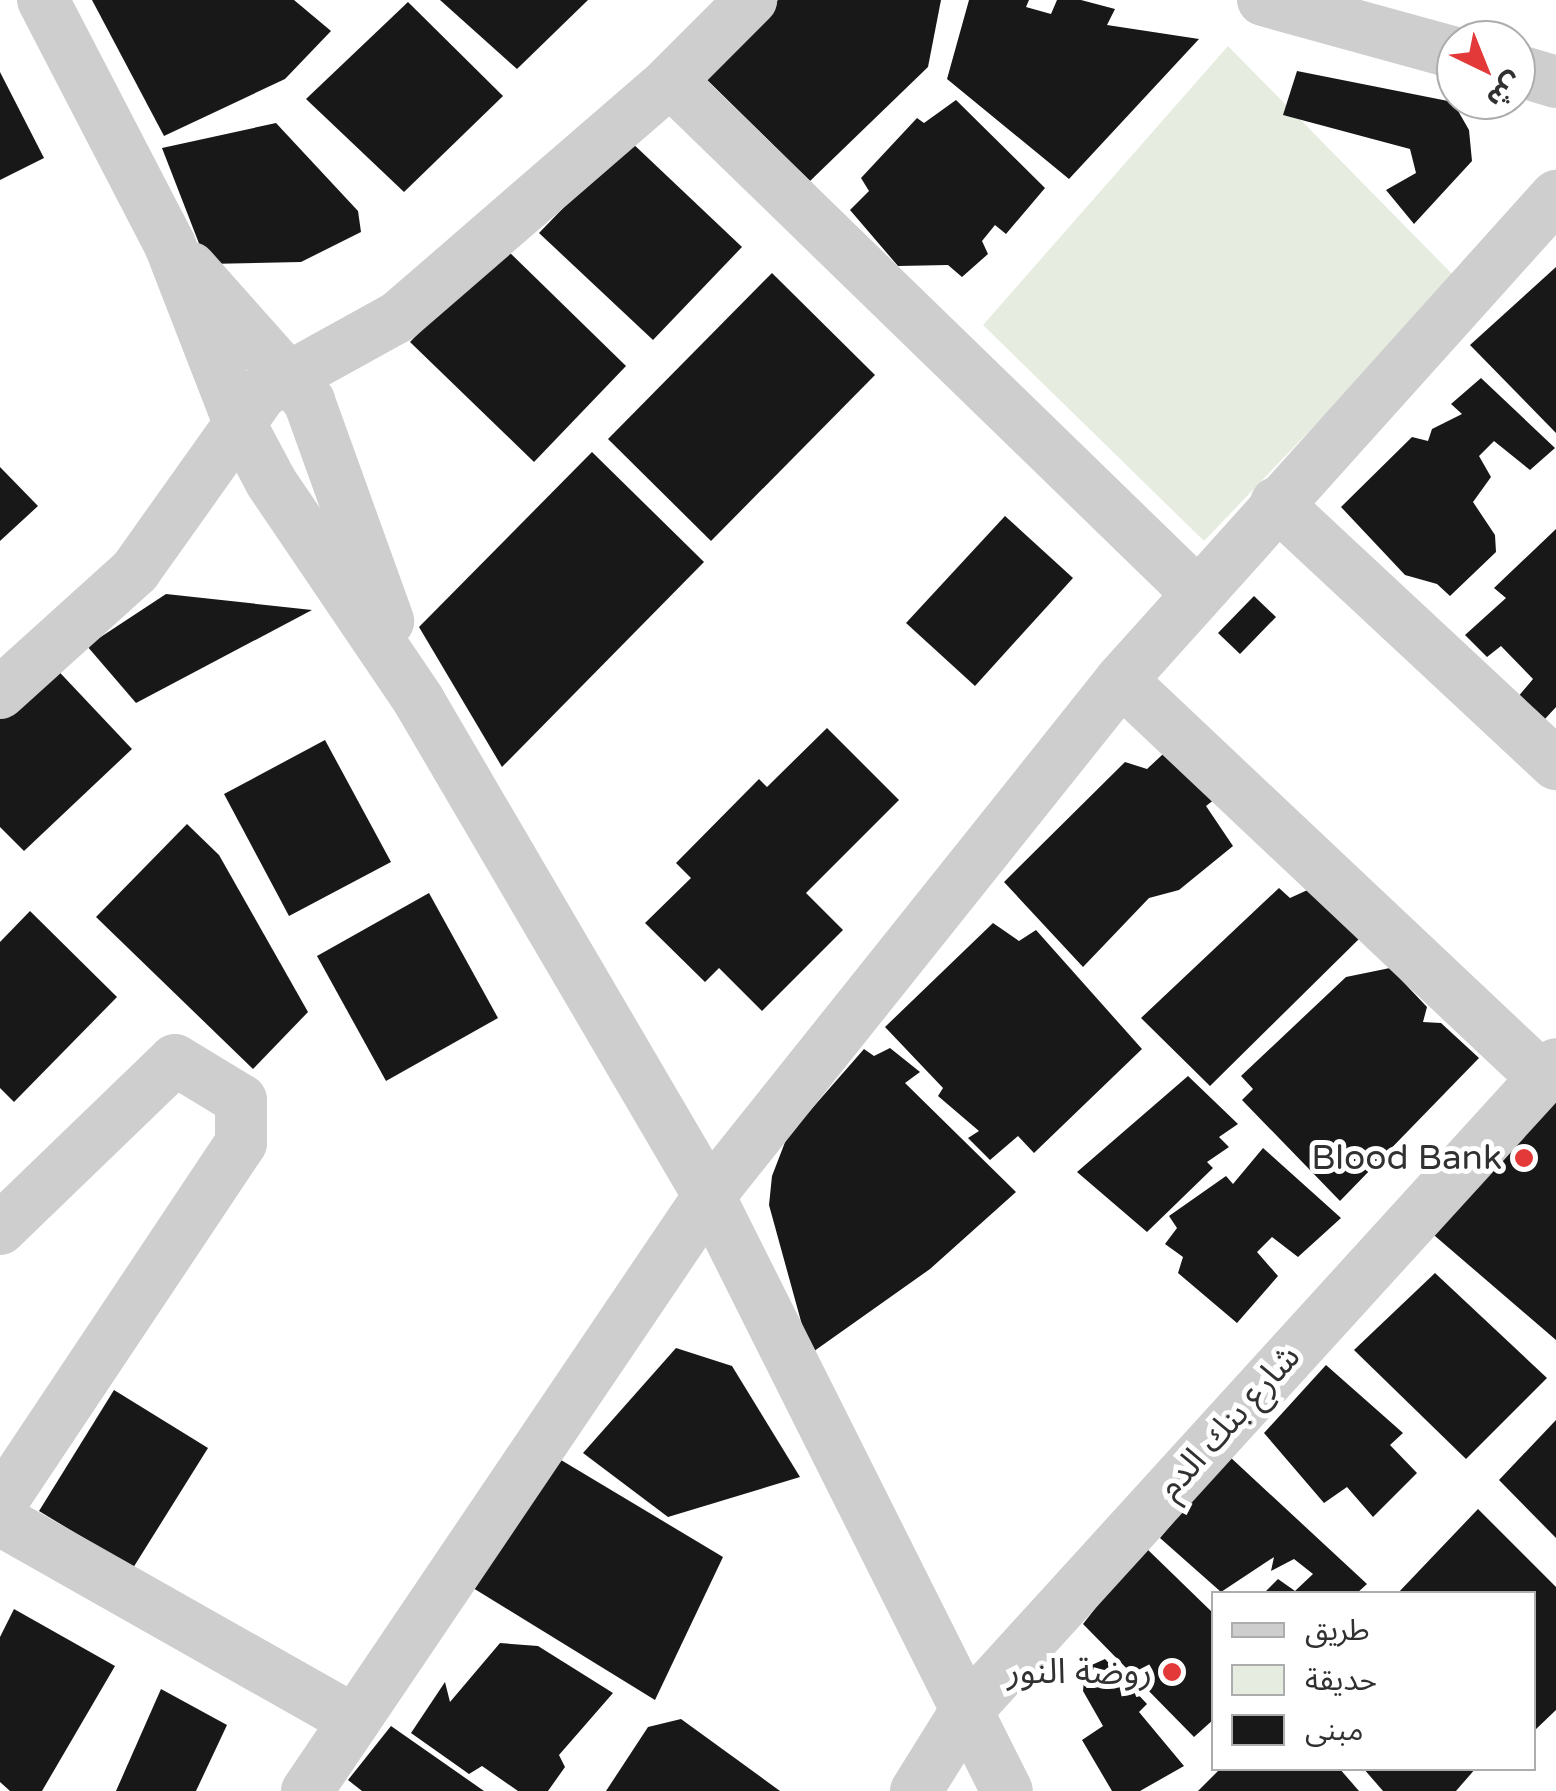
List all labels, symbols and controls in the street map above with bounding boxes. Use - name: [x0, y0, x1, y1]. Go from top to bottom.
- north arrow: [1436, 20, 1536, 120]
- text: ش: [1479, 65, 1531, 116]
- place label: Blood Bank: [1311, 1137, 1502, 1179]
- marker: Blood Bank: [1511, 1145, 1537, 1171]
- street label: شارع بنك الدم: [1149, 1336, 1309, 1508]
- legend: [1211, 1591, 1536, 1771]
- text: طريق: [1305, 1612, 1370, 1649]
- place label: روضة النور: [1007, 1651, 1152, 1693]
- marker: روضة النور: [1161, 1661, 1183, 1683]
- text: حديقة: [1305, 1662, 1377, 1699]
- text: مبنى: [1305, 1712, 1363, 1749]

